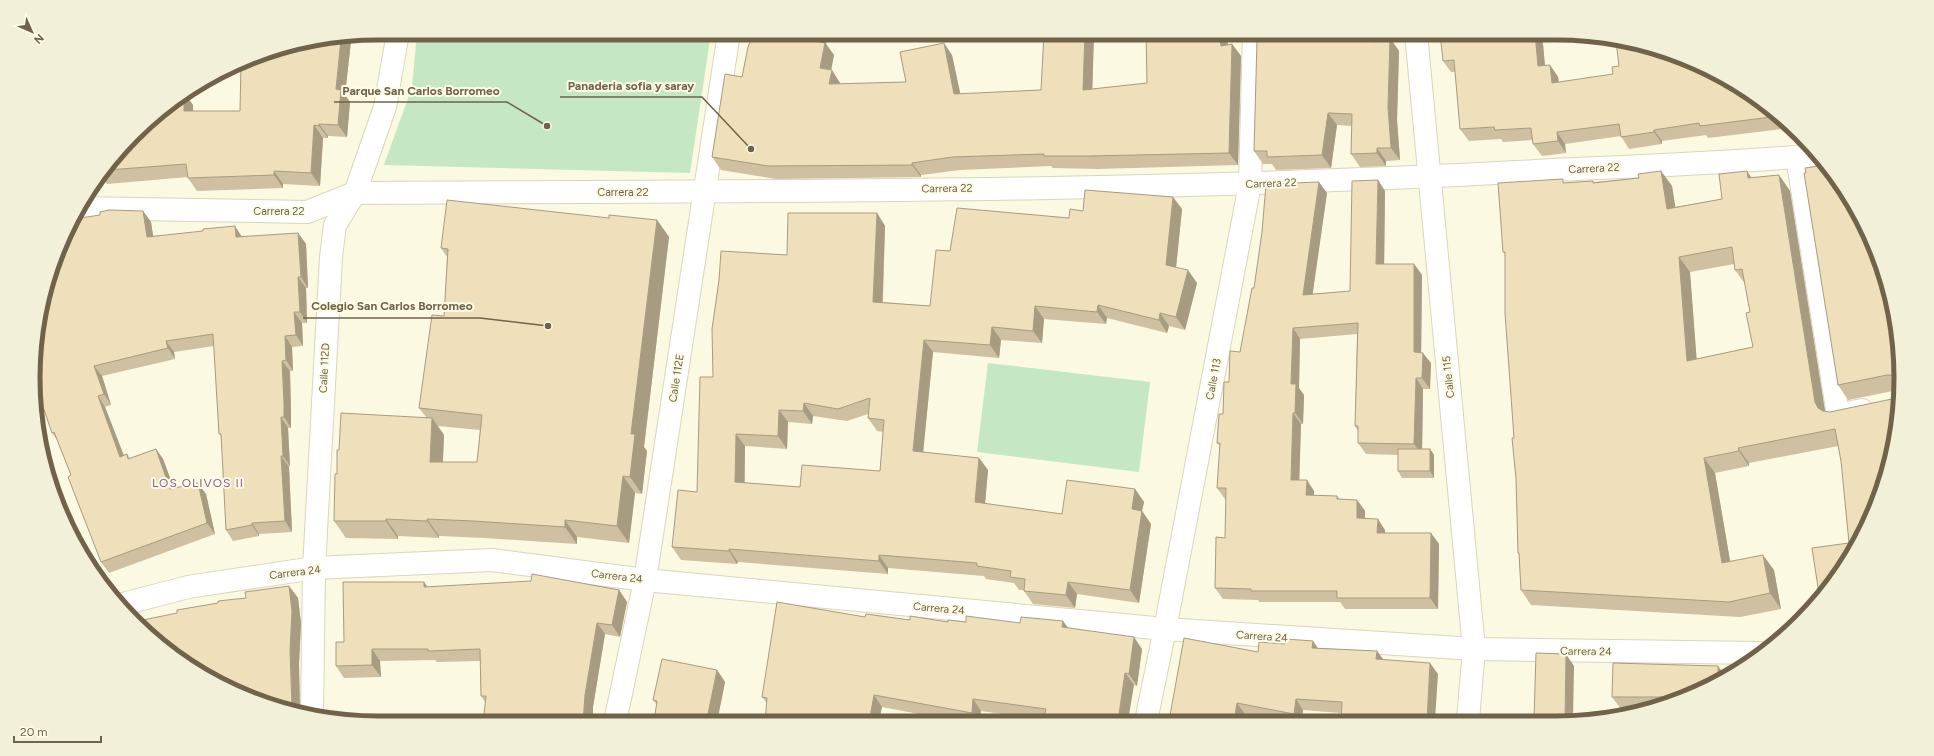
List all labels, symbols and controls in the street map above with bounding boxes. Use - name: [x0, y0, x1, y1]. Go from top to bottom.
- north arrow: [12, 12, 52, 52]
- text: N: [31, 31, 46, 46]
- callout: Panaderia sofia y saray: [560, 73, 702, 97]
- callout: Parque San Carlos Borromeo: [334, 78, 507, 102]
- text: Panaderia sofia y saray: [568, 79, 694, 93]
- text: Parque San Carlos Borromeo: [342, 84, 500, 98]
- street label: Carrera 22: [1568, 161, 1620, 176]
- street label: Carrera 22: [1245, 176, 1297, 191]
- street label: Carrera 22: [921, 182, 973, 195]
- street label: Carrera 22: [597, 186, 649, 199]
- street label: Carrera 22: [253, 205, 305, 218]
- callout: Colegio San Carlos Borromeo: [303, 294, 480, 318]
- text: Colegio San Carlos Borromeo: [311, 299, 473, 313]
- street label: Calle 112D: [317, 342, 332, 393]
- street label: Calle 112E: [666, 353, 687, 403]
- street label: Calle 115: [1440, 355, 1457, 399]
- street label: Calle 113: [1203, 357, 1224, 401]
- district label: LOS OLIVOS II: [152, 476, 244, 490]
- street label: Carrera 24: [268, 563, 322, 582]
- street label: Carrera 24: [590, 567, 644, 586]
- street label: Carrera 24: [912, 600, 966, 617]
- street label: Carrera 24: [1236, 628, 1289, 645]
- street label: Carrera 24: [1560, 645, 1612, 658]
- scale bar: [14, 718, 101, 744]
- text: 20 m: [20, 725, 48, 739]

